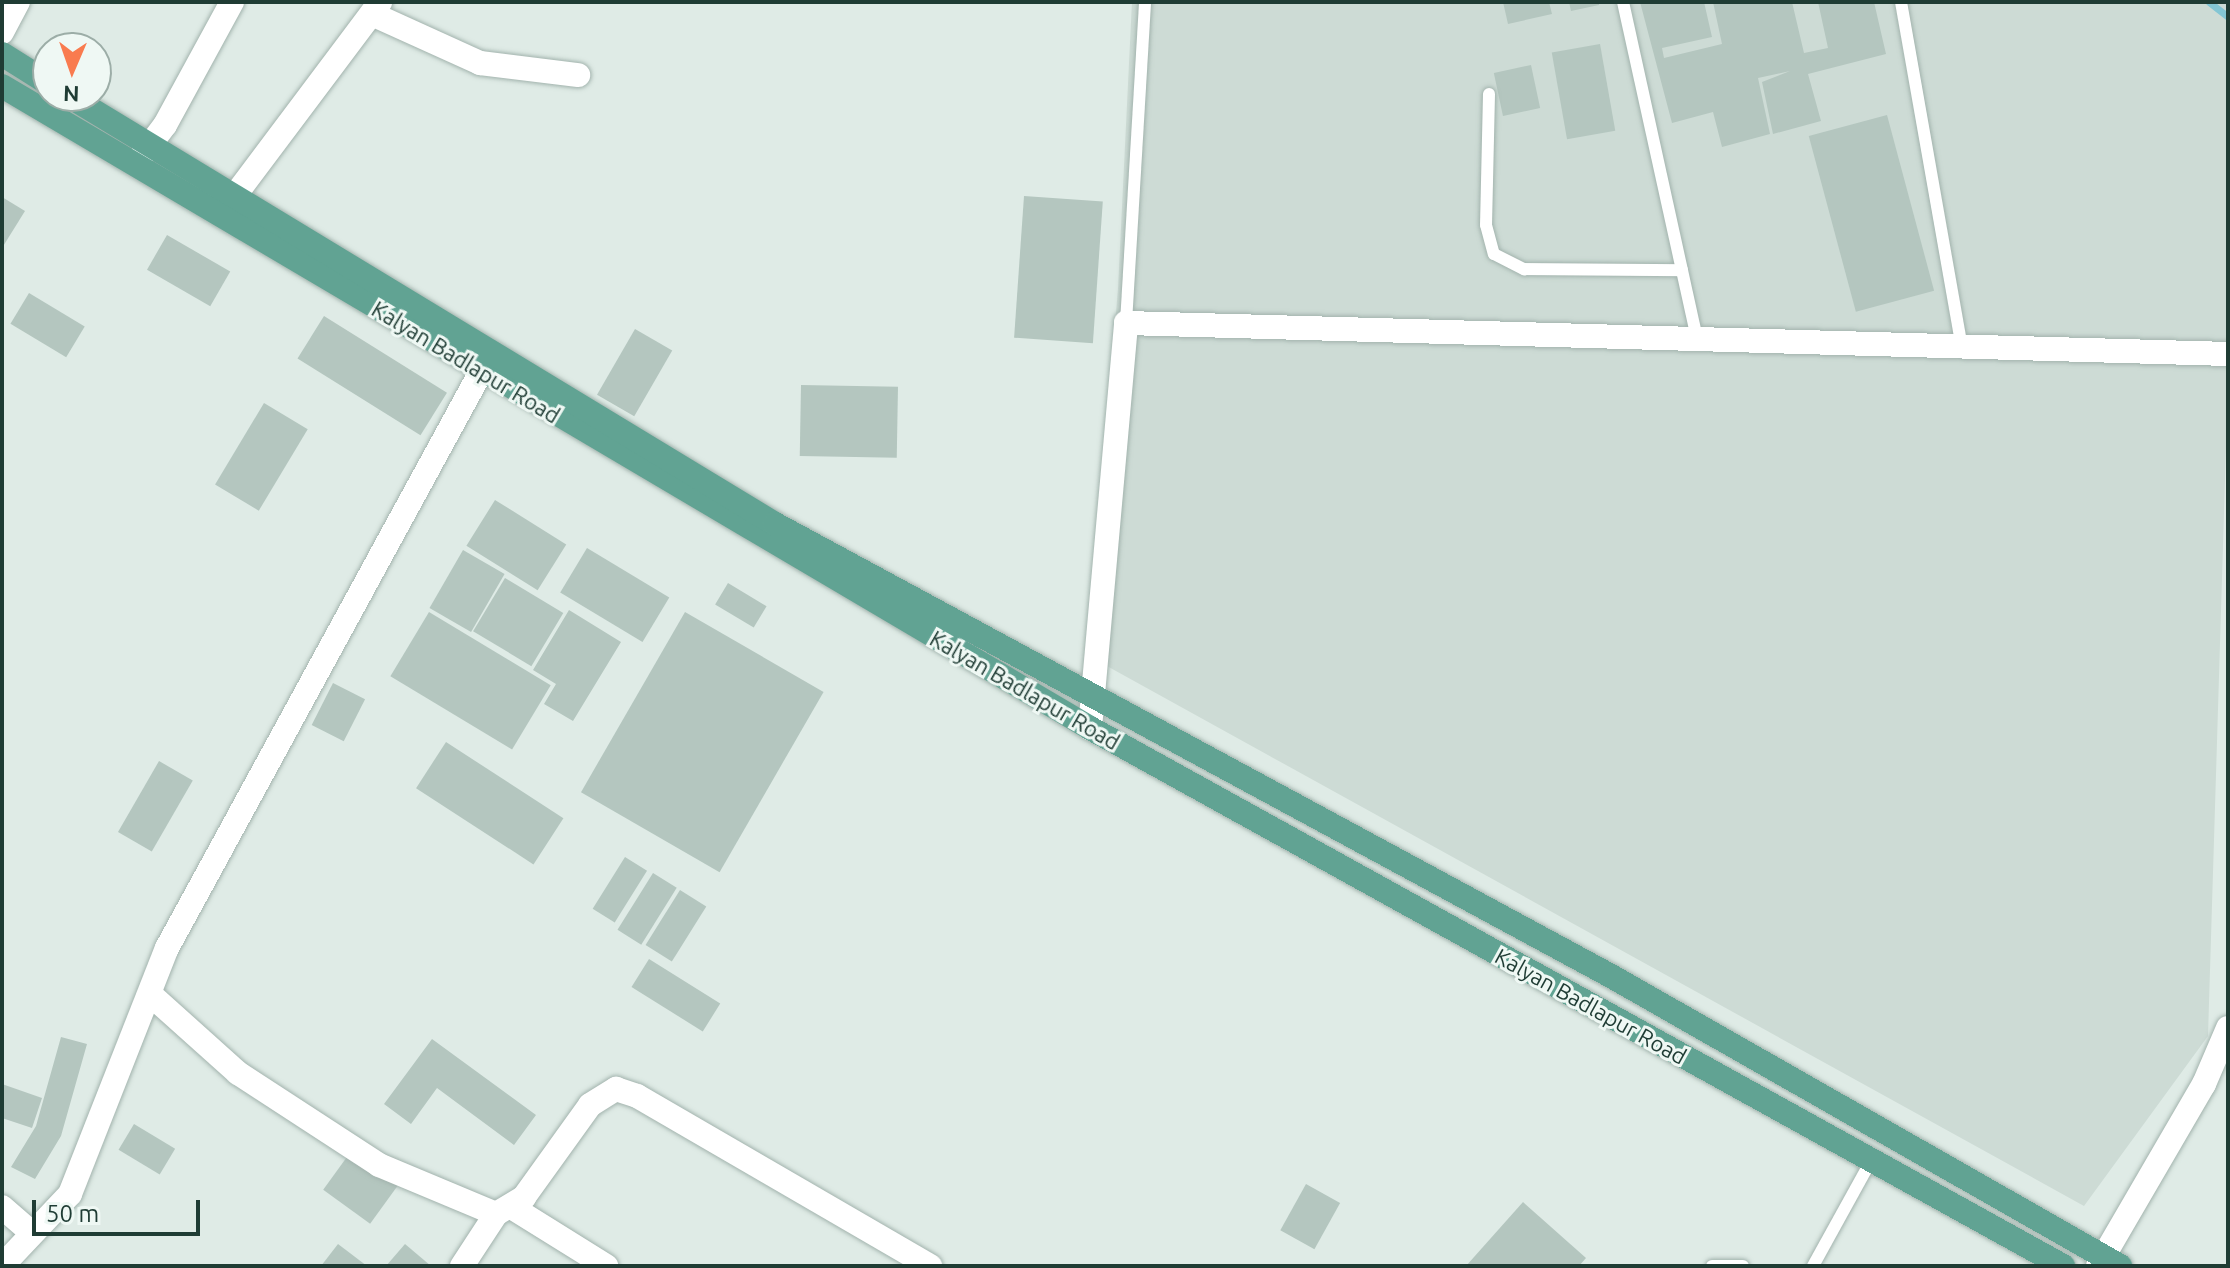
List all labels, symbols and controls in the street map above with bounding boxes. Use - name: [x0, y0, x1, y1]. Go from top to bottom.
- north arrow: [32, 32, 112, 112]
- text: N: [63, 82, 80, 107]
- street label: Kalyan Badlapur Road: [367, 295, 565, 429]
- street label: Kalyan Badlapur Road: [925, 625, 1125, 755]
- street label: Kalyan Badlapur Road: [1491, 942, 1691, 1070]
- scale bar: [36, 1184, 204, 1234]
- text: 50 m: [46, 1200, 99, 1227]

